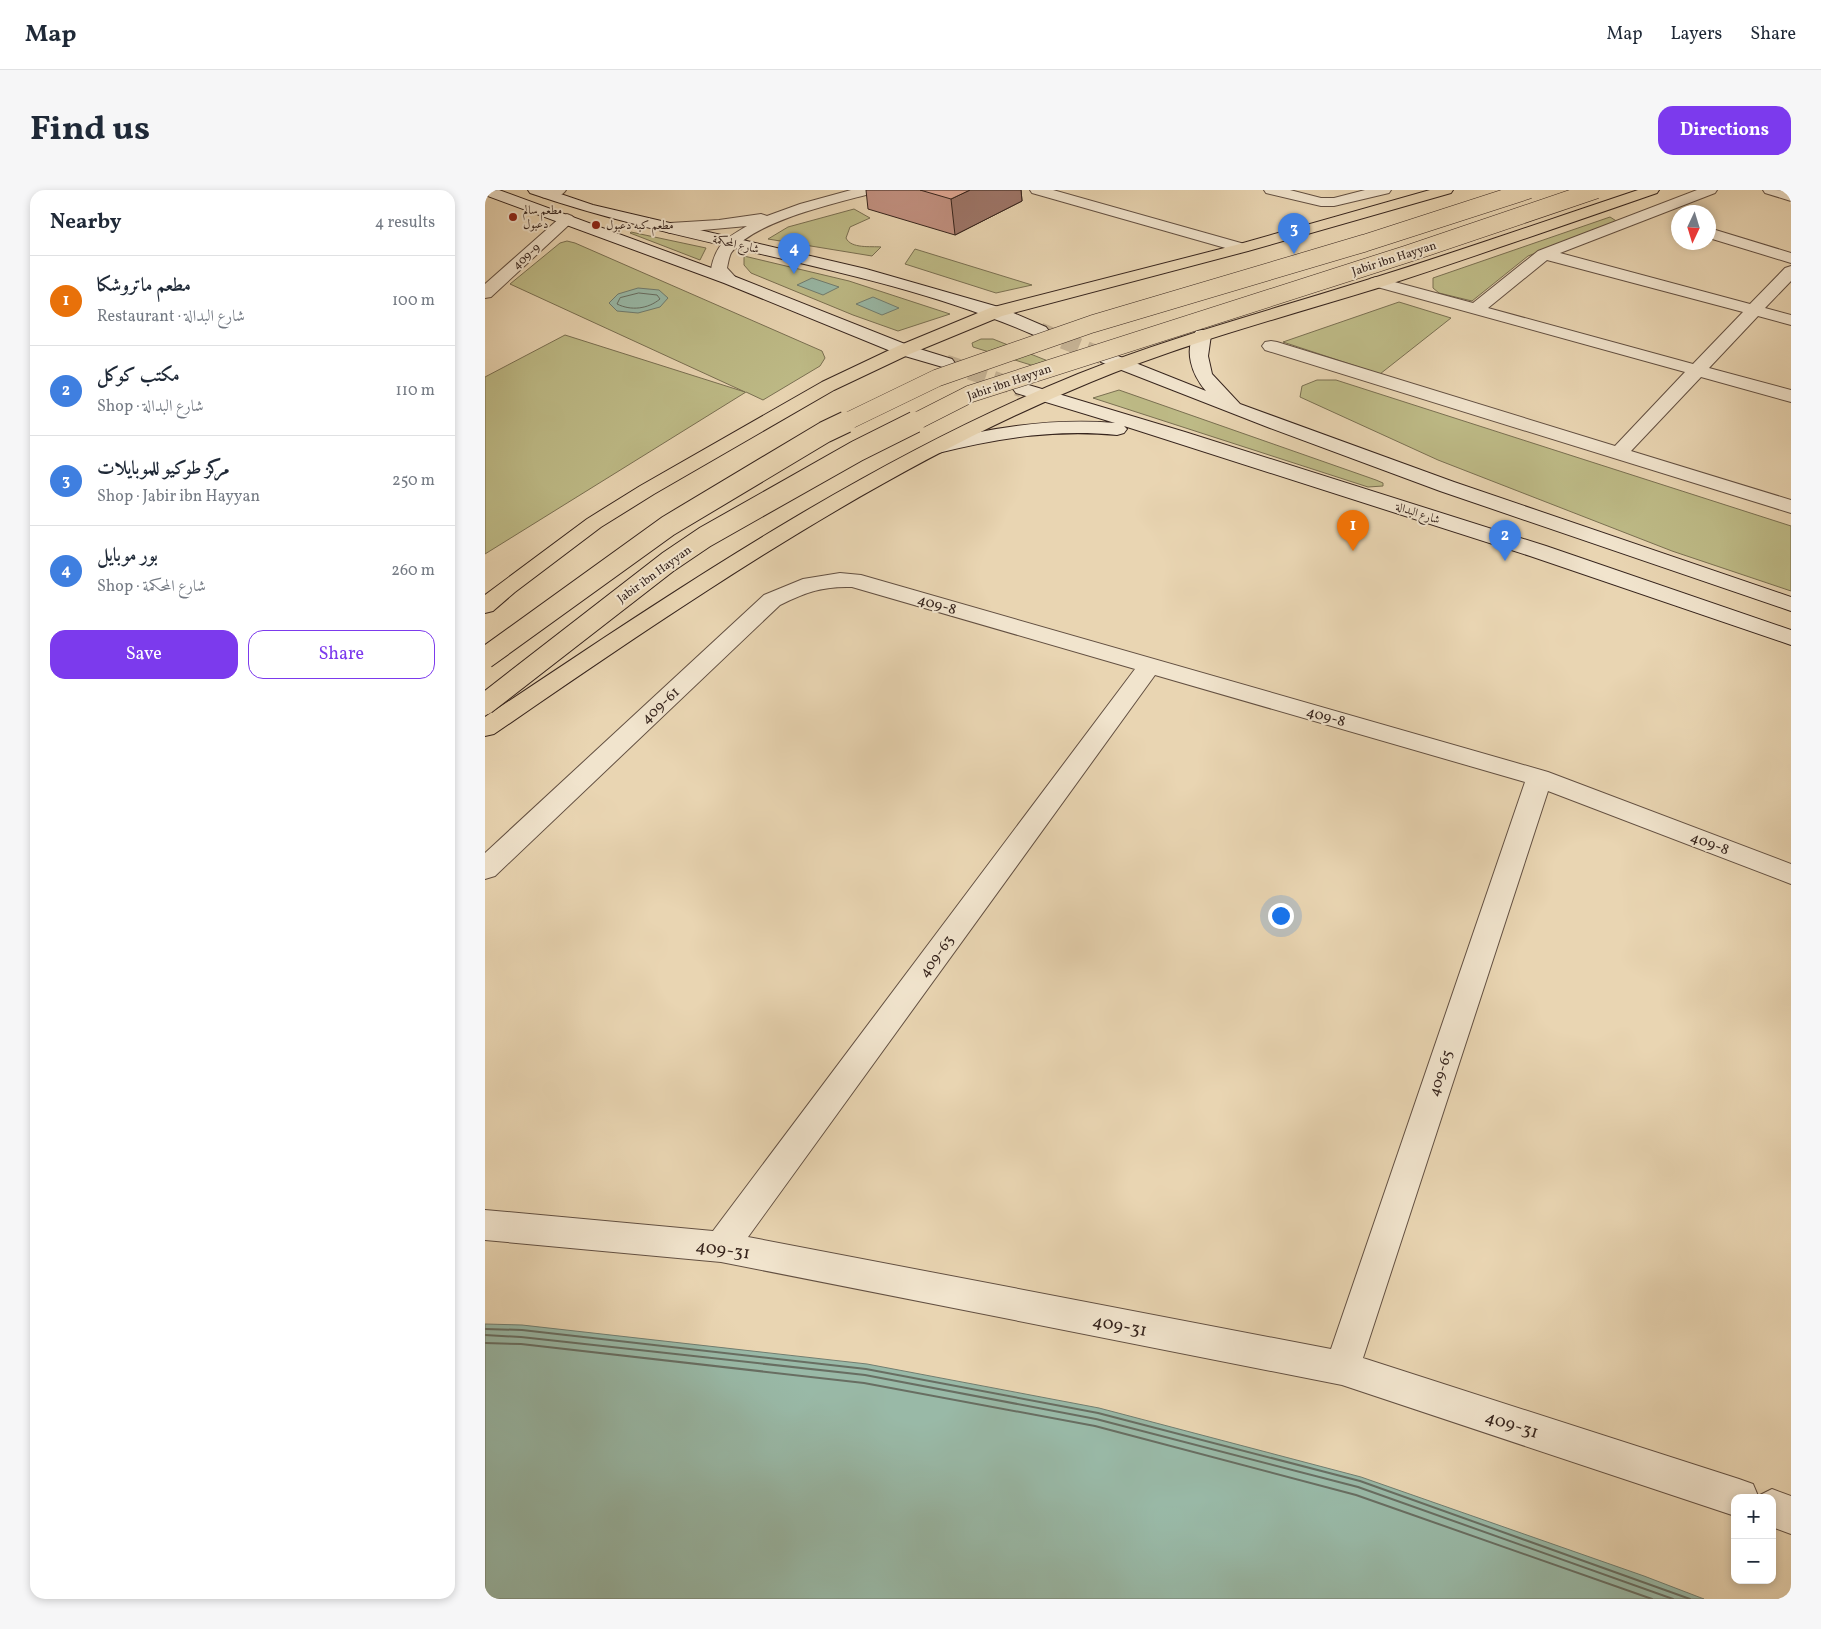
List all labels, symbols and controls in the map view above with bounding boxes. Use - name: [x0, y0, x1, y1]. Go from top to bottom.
- text: Map: [25, 18, 76, 52]
- text: Map: [1606, 22, 1642, 47]
- text: Layers: [1670, 22, 1722, 47]
- text: Share: [1750, 22, 1796, 47]
- text: Find us: [30, 106, 150, 154]
- button: Directions: [1658, 106, 1791, 155]
- place label: مطعم سالم دعبول: [523, 203, 562, 233]
- north arrow: [1671, 205, 1716, 250]
- text: Nearby: [50, 208, 121, 237]
- marker: مطعم سالم دعبول: [507, 211, 519, 223]
- text: 4 results: [375, 212, 435, 234]
- pin: 3: [1278, 213, 1310, 254]
- place label: مطعم كبه دعبول: [606, 218, 674, 236]
- marker: مطعم كبه دعبول: [590, 219, 602, 231]
- street label: شارع المحكمة: [710, 232, 761, 260]
- pin: 4: [778, 233, 810, 274]
- street label: Jabir ibn Hayyan: [1350, 238, 1439, 280]
- street label: 409-9: [509, 240, 544, 273]
- text: مطعم ماتروشكا: [97, 273, 191, 299]
- text: 1: [63, 290, 69, 312]
- text: 100 m: [392, 290, 435, 312]
- text: Restaurant · شارع البدالة: [97, 306, 245, 328]
- street label: Jabir ibn Hayyan: [965, 361, 1054, 405]
- text: مكتب كوكل: [97, 363, 180, 389]
- text: 2: [62, 380, 70, 402]
- text: 110 m: [396, 380, 435, 402]
- text: Shop · شارع البدالة: [97, 396, 203, 418]
- text: مركز طوكيو للموبايلات: [97, 456, 229, 482]
- text: 3: [62, 470, 70, 492]
- text: 250 m: [392, 470, 435, 492]
- text: Shop · Jabir ibn Hayyan: [97, 486, 260, 508]
- street label: شارع البدالة: [1392, 499, 1442, 531]
- pin: 1: [1337, 510, 1369, 551]
- pin: 2: [1489, 520, 1521, 561]
- street label: Jabir ibn Hayyan: [614, 542, 695, 607]
- text: بور موبايل: [97, 543, 158, 569]
- text: 4: [61, 560, 71, 582]
- text: 260 m: [391, 560, 435, 582]
- text: Shop · شارع المحكمة: [97, 576, 206, 598]
- street label: 409-8: [914, 590, 959, 621]
- button: Save: [50, 630, 238, 679]
- button: Share: [248, 630, 435, 679]
- street label: 409-61: [637, 683, 685, 730]
- street label: 409-8: [1303, 702, 1348, 733]
- street label: 409-8: [1687, 827, 1732, 861]
- your location: [1268, 903, 1294, 929]
- street label: 409-63: [915, 931, 960, 982]
- street label: 409-65: [1424, 1048, 1459, 1099]
- street label: 409-31: [694, 1234, 752, 1267]
- street label: 409-31: [1090, 1309, 1149, 1344]
- street label: 409-31: [1482, 1405, 1542, 1446]
- map controls: [1731, 1494, 1776, 1584]
- button: +: [1731, 1494, 1776, 1539]
- button: −: [1731, 1539, 1776, 1584]

